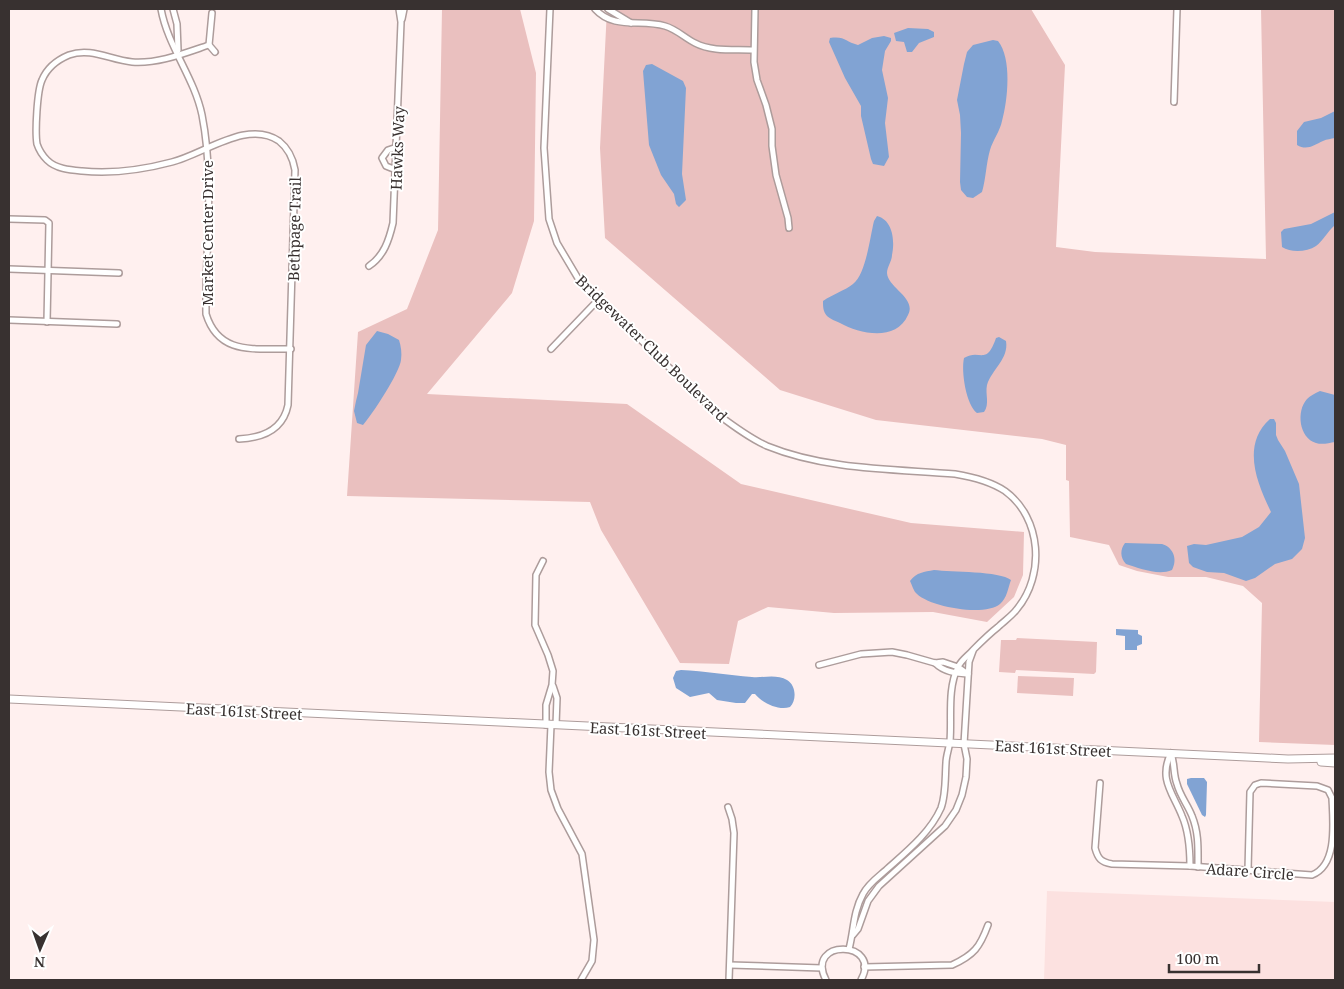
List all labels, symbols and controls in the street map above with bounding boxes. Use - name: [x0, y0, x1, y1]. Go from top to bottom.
- street label: Hawks Way: [386, 105, 408, 190]
- street label: Market Center Drive: [197, 160, 217, 306]
- street label: Bethpage Trail: [283, 176, 305, 281]
- street label: Bridgewater Club Boulevard: [572, 270, 732, 426]
- street label: East 161st Street: [185, 698, 303, 724]
- street label: East 161st Street: [589, 717, 707, 743]
- street label: East 161st Street: [994, 735, 1112, 761]
- street label: Adare Circle: [1205, 858, 1295, 884]
- north arrow: [15, 924, 65, 974]
- scale bar: [1169, 942, 1259, 974]
- text: 100 m: [1176, 948, 1219, 968]
- text: N: [34, 953, 45, 972]

